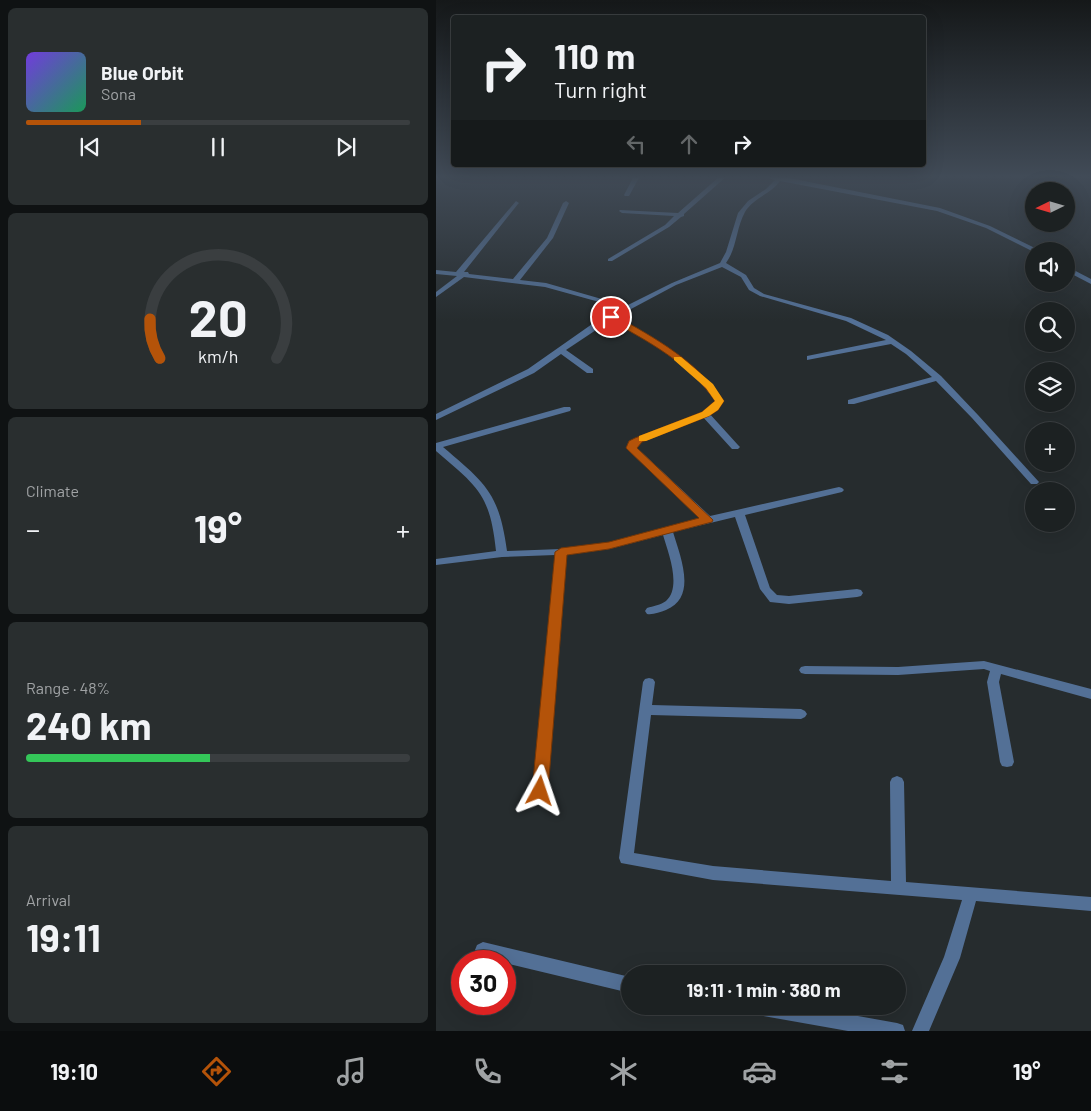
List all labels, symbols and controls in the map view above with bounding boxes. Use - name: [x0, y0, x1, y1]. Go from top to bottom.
- text: 110 m: [554, 34, 635, 76]
- icon: right: [471, 35, 536, 100]
- text: Blue Orbit: [101, 61, 184, 84]
- text: Turn right: [554, 76, 647, 102]
- text: Sona: [101, 84, 136, 103]
- icon: left: [622, 130, 650, 158]
- icon: ahead: [675, 130, 703, 158]
- icon: right: [728, 130, 756, 158]
- icon: previous: [76, 133, 104, 161]
- icon: pause: [204, 133, 232, 161]
- icon: next: [332, 133, 360, 161]
- north arrow: [1025, 182, 1075, 232]
- map controls: [1025, 182, 1075, 532]
- button: sound: [1025, 242, 1075, 292]
- text: 20: [189, 285, 247, 347]
- pin: [590, 296, 632, 338]
- button: search: [1025, 302, 1075, 352]
- icon: arrive: [597, 303, 625, 331]
- text: km/h: [198, 345, 238, 367]
- button: layers: [1025, 362, 1075, 412]
- button: +: [1025, 422, 1075, 472]
- text: Climate: [26, 481, 79, 500]
- button: −: [1025, 482, 1075, 532]
- text: 19°: [194, 505, 242, 551]
- text: −: [26, 512, 40, 546]
- text: +: [396, 512, 410, 546]
- text: Range · 48%: [26, 678, 110, 697]
- text: 240 km: [26, 702, 152, 748]
- position arrow: [513, 764, 565, 816]
- text: Arrival: [26, 890, 71, 909]
- text: 19:11: [26, 914, 101, 960]
- speed limit sign: 30: [451, 950, 516, 1015]
- text: 19:11 · 1 min · 380 m: [686, 978, 841, 1001]
- icon: directions: [199, 1054, 234, 1089]
- icon: music: [334, 1054, 369, 1089]
- icon: phone: [470, 1054, 505, 1089]
- icon: climate: [606, 1054, 641, 1089]
- icon: car: [742, 1054, 777, 1089]
- icon: filters: [877, 1054, 912, 1089]
- text: 19:10: [50, 1058, 98, 1084]
- text: 19°: [1013, 1058, 1041, 1084]

